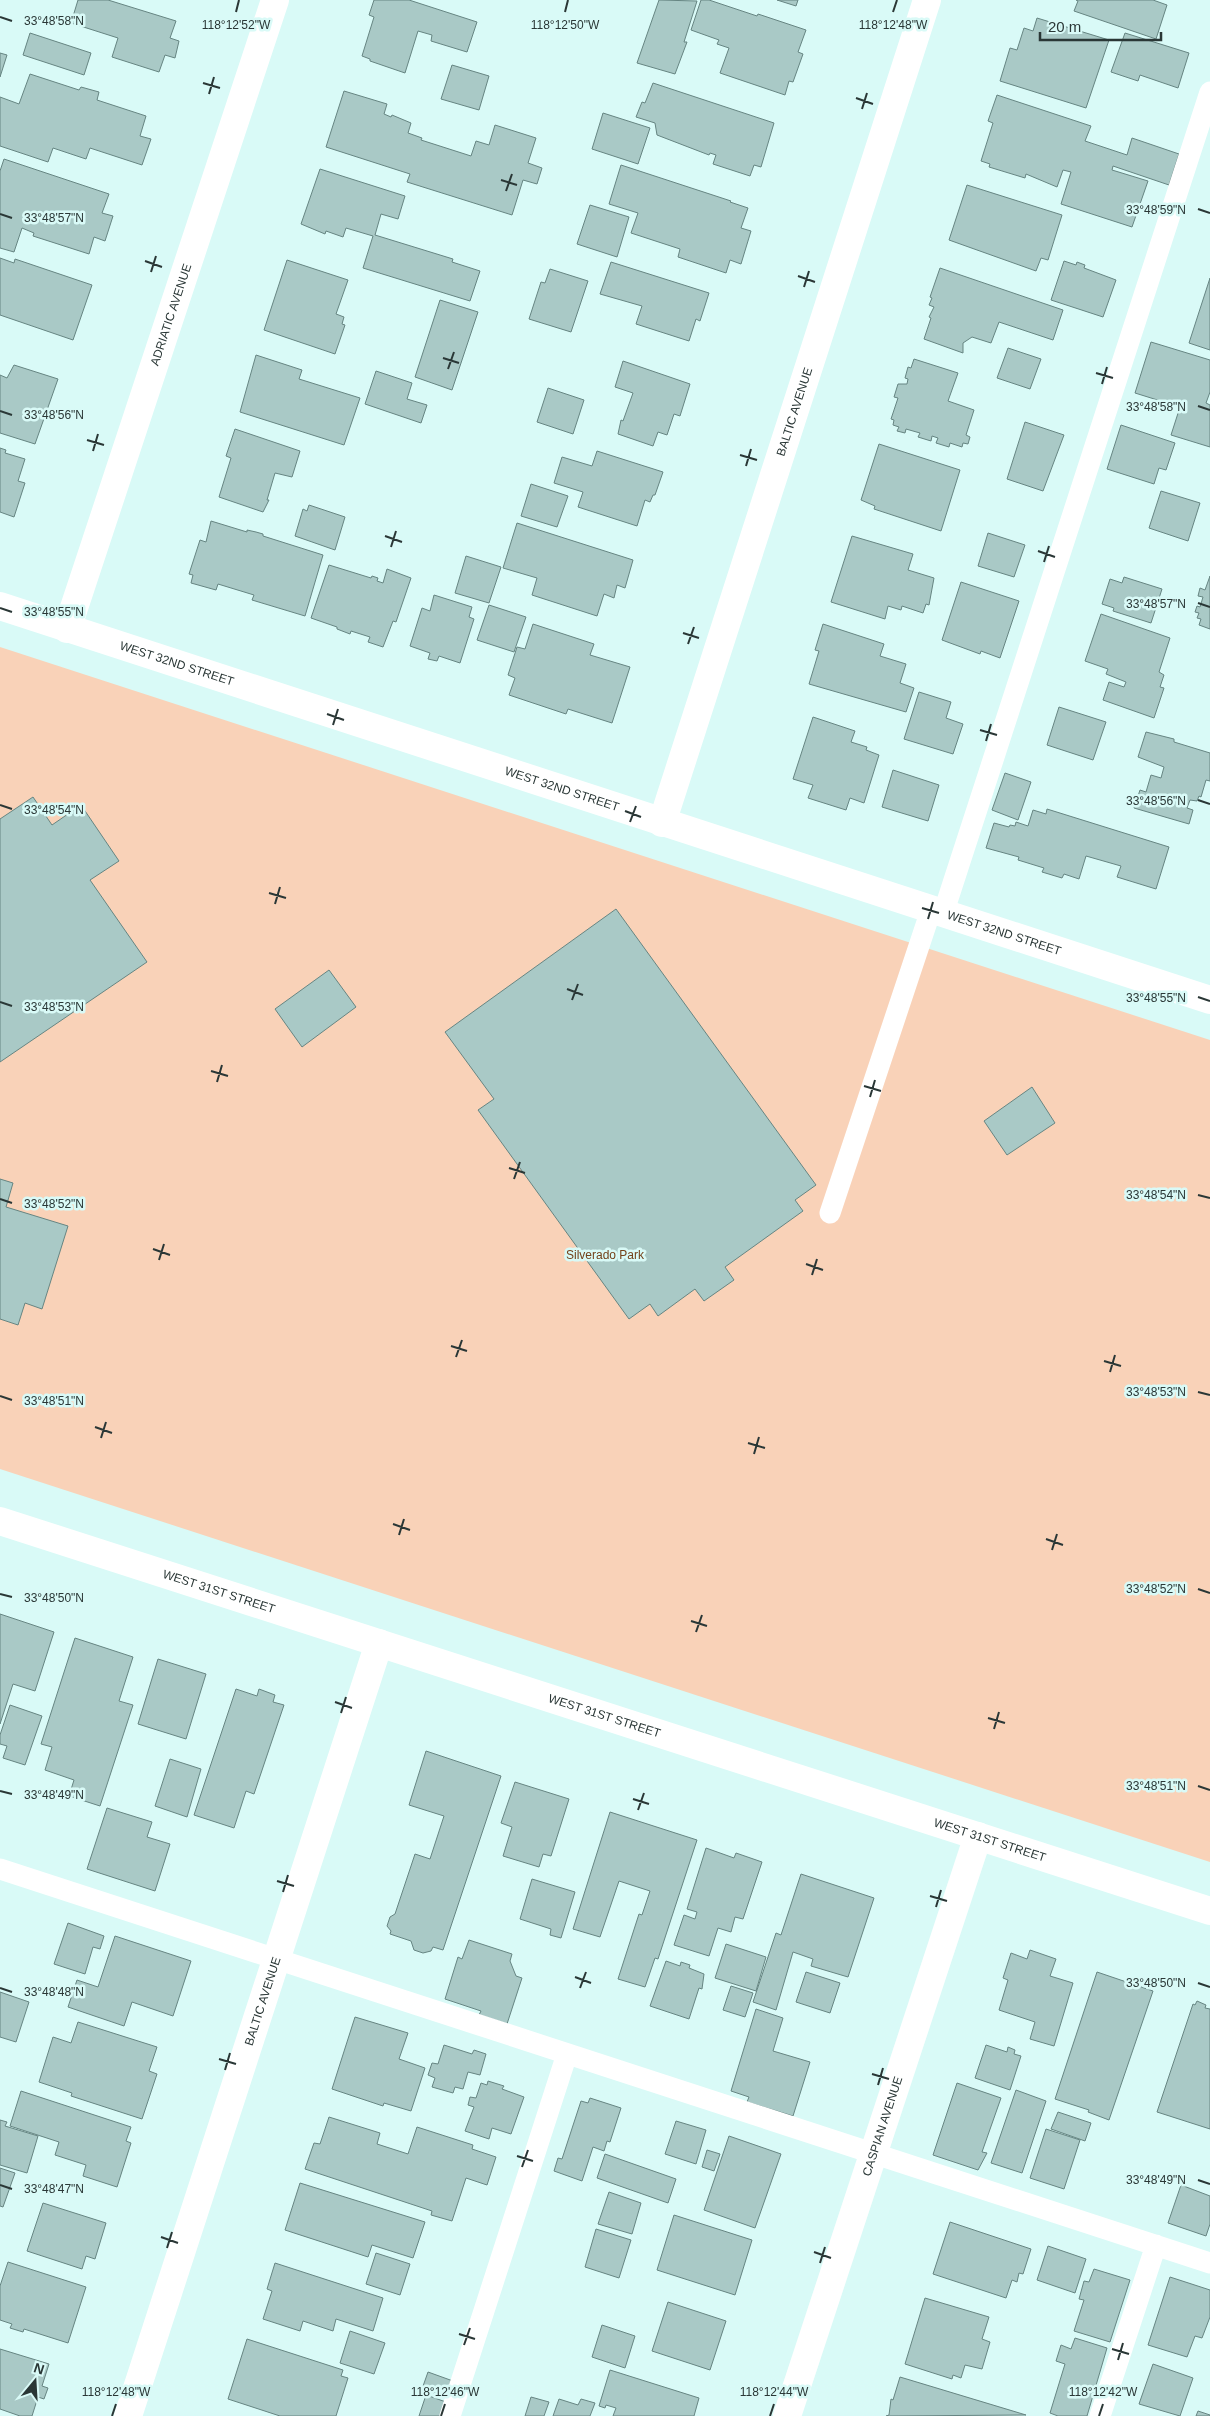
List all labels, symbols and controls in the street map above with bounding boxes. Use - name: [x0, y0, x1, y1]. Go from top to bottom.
- scale bar: [1040, 10, 1161, 42]
- text: 33°48'58"N: [24, 14, 84, 28]
- text: 118°12'52"W: [202, 18, 271, 32]
- text: 118°12'50"W: [531, 18, 600, 32]
- text: 118°12'48"W: [859, 18, 928, 32]
- text: 20 m: [1048, 18, 1081, 35]
- text: 33°48'59"N: [1126, 203, 1186, 217]
- text: 33°48'57"N: [24, 211, 84, 225]
- street label: ADRIATIC AVENUE: [148, 262, 194, 367]
- street label: BALTIC AVENUE: [774, 366, 815, 458]
- text: 33°48'58"N: [1126, 400, 1186, 414]
- text: 33°48'56"N: [24, 408, 84, 422]
- text: 33°48'57"N: [1126, 597, 1186, 611]
- text: 33°48'55"N: [24, 605, 84, 619]
- street label: WEST 32ND STREET: [118, 638, 236, 689]
- street label: WEST 32ND STREET: [503, 764, 621, 814]
- text: 33°48'56"N: [1126, 794, 1186, 808]
- text: 33°48'54"N: [24, 803, 84, 817]
- street label: WEST 32ND STREET: [945, 908, 1064, 958]
- text: 33°48'55"N: [1126, 991, 1186, 1005]
- text: 33°48'53"N: [24, 1000, 84, 1014]
- text: 33°48'54"N: [1126, 1188, 1186, 1202]
- text: 33°48'52"N: [24, 1197, 84, 1211]
- park label: Silverado Park: [566, 1248, 645, 1262]
- text: 33°48'53"N: [1126, 1385, 1186, 1399]
- text: 33°48'51"N: [24, 1394, 84, 1408]
- street label: WEST 31ST STREET: [161, 1567, 277, 1616]
- text: 33°48'52"N: [1126, 1582, 1186, 1596]
- text: 33°48'50"N: [24, 1591, 84, 1605]
- street label: WEST 31ST STREET: [547, 1691, 663, 1741]
- text: 33°48'51"N: [1126, 1779, 1186, 1793]
- text: 33°48'49"N: [24, 1788, 84, 1802]
- street label: WEST 31ST STREET: [932, 1815, 1048, 1865]
- street label: BALTIC AVENUE: [242, 1955, 284, 2047]
- text: 33°48'50"N: [1126, 1976, 1186, 1990]
- text: 33°48'48"N: [24, 1985, 84, 1999]
- street label: CASPIAN AVENUE: [859, 2075, 905, 2178]
- text: 33°48'49"N: [1126, 2173, 1186, 2187]
- text: 33°48'47"N: [24, 2182, 84, 2196]
- north arrow: [10, 2356, 60, 2406]
- text: N: [32, 2359, 46, 2378]
- text: 118°12'48"W: [82, 2385, 151, 2399]
- text: 118°12'46"W: [411, 2385, 480, 2399]
- text: 118°12'44"W: [740, 2385, 809, 2399]
- text: 118°12'42"W: [1069, 2385, 1138, 2399]

